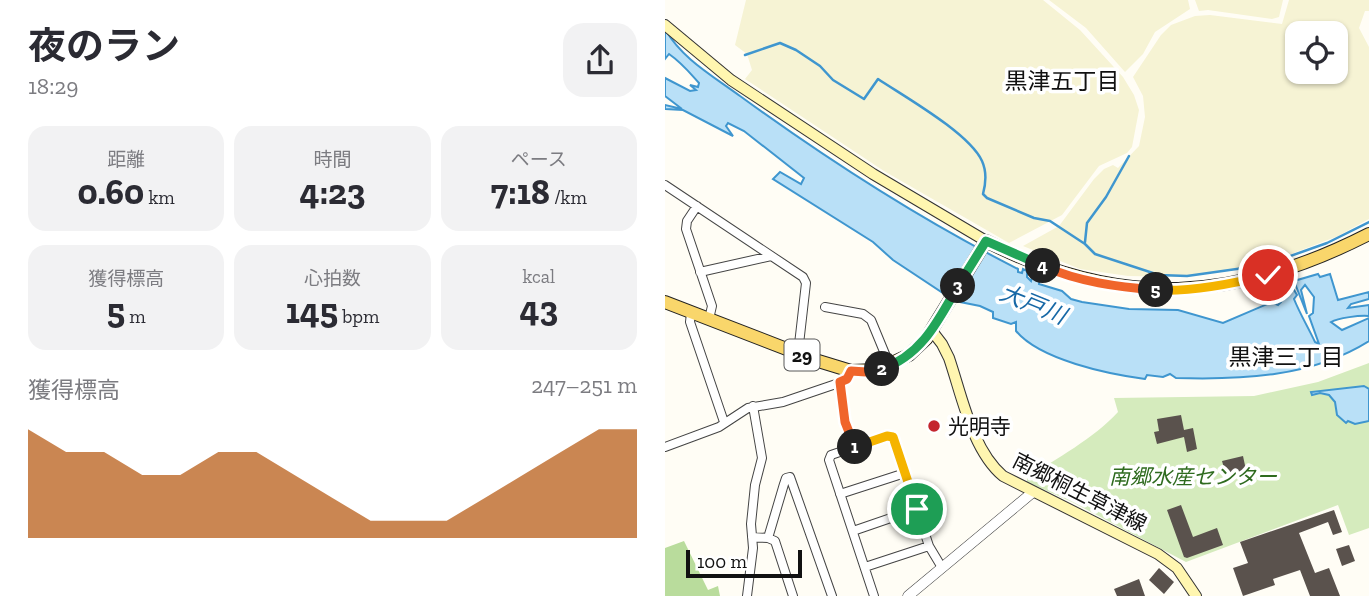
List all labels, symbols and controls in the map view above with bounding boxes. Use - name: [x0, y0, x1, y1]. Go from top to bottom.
- map controls: [1285, 21, 1348, 84]
- button: locate: [1285, 21, 1348, 84]
- text: 夜のラン: [28, 23, 180, 69]
- button: share: [563, 23, 637, 97]
- district label: 黒津五丁目: [1005, 67, 1120, 95]
- text: 18:29: [28, 72, 78, 100]
- text: 距離: [107, 148, 145, 171]
- text: 時間: [313, 148, 352, 171]
- text: ペース: [511, 148, 567, 171]
- text: 0.60: [78, 171, 144, 213]
- text: 4:23: [299, 171, 366, 213]
- text: 7:18: [491, 171, 550, 213]
- text: km: [144, 186, 175, 209]
- text: /km: [550, 186, 587, 209]
- pin: [1238, 245, 1298, 305]
- pin: 4: [1025, 248, 1061, 284]
- text: 4: [1037, 254, 1048, 277]
- icon: check: [1249, 256, 1287, 294]
- text: kcal: [523, 265, 555, 288]
- text: 獲得標高: [88, 267, 164, 290]
- text: 心拍数: [304, 267, 361, 290]
- pin: 3: [941, 268, 975, 304]
- pin: 5: [1139, 272, 1173, 308]
- text: 3: [952, 274, 963, 297]
- water label: 大戸川: [996, 278, 1073, 331]
- text: 5: [1151, 278, 1160, 301]
- text: 43: [520, 288, 558, 330]
- text: 5: [107, 290, 125, 332]
- text: 145: [286, 290, 338, 332]
- text: m: [125, 305, 146, 328]
- text: bpm: [338, 305, 379, 328]
- road number: 29: [785, 340, 819, 370]
- district label: 黒津三丁目: [1229, 343, 1344, 371]
- pin: 2: [865, 352, 899, 386]
- text: 2: [876, 357, 887, 380]
- text: 247–251 m: [531, 371, 637, 399]
- text: 獲得標高: [28, 376, 120, 404]
- place label: 光明寺: [948, 414, 1011, 439]
- marker: 光明寺: [926, 418, 942, 434]
- pin: 1: [837, 430, 873, 464]
- text: 1: [851, 435, 858, 458]
- street label: 南郷桐生草津線: [1009, 447, 1151, 537]
- park label: 南郷水産センター: [1109, 464, 1278, 489]
- pin: [887, 479, 947, 539]
- icon: arrive: [898, 490, 936, 528]
- scale bar: [686, 547, 801, 579]
- text: 100 m: [697, 550, 747, 573]

